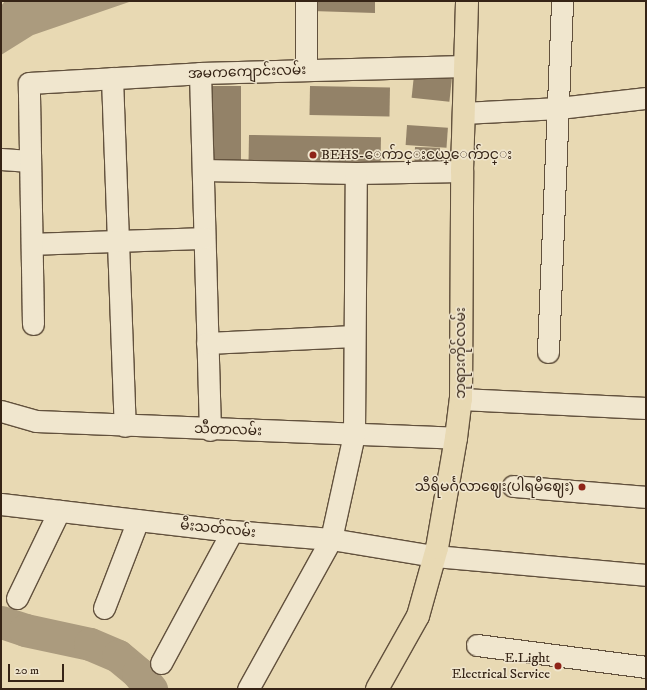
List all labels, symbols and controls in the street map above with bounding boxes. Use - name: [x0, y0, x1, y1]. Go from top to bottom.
- street label: အမကကျောင်းလမ်း: [187, 62, 307, 82]
- place label: BEHS-ေက်ာင္းငယ္ေက်ာင္း: [321, 147, 512, 163]
- marker: BEHS-ေက်ာင္းငယ္ေက်ာင္း: [308, 150, 318, 160]
- street label: ဘုရားကိုင်လမ်း: [453, 307, 469, 399]
- street label: သီတာလမ်း: [194, 420, 262, 440]
- place label: သီရိမင်္ဂလာဈေး(ပါရမီဈေး): [415, 479, 574, 495]
- marker: သီရိမင်္ဂလာဈေး(ပါရမီဈေး): [577, 482, 587, 492]
- street label: မီးသတ်လမ်း: [179, 517, 257, 541]
- place label: E.Light Electrical Service: [451, 650, 550, 682]
- scale bar: [10, 656, 66, 682]
- marker: E.Light Electrical Service: [553, 661, 563, 671]
- text: 20 m: [15, 663, 39, 678]

